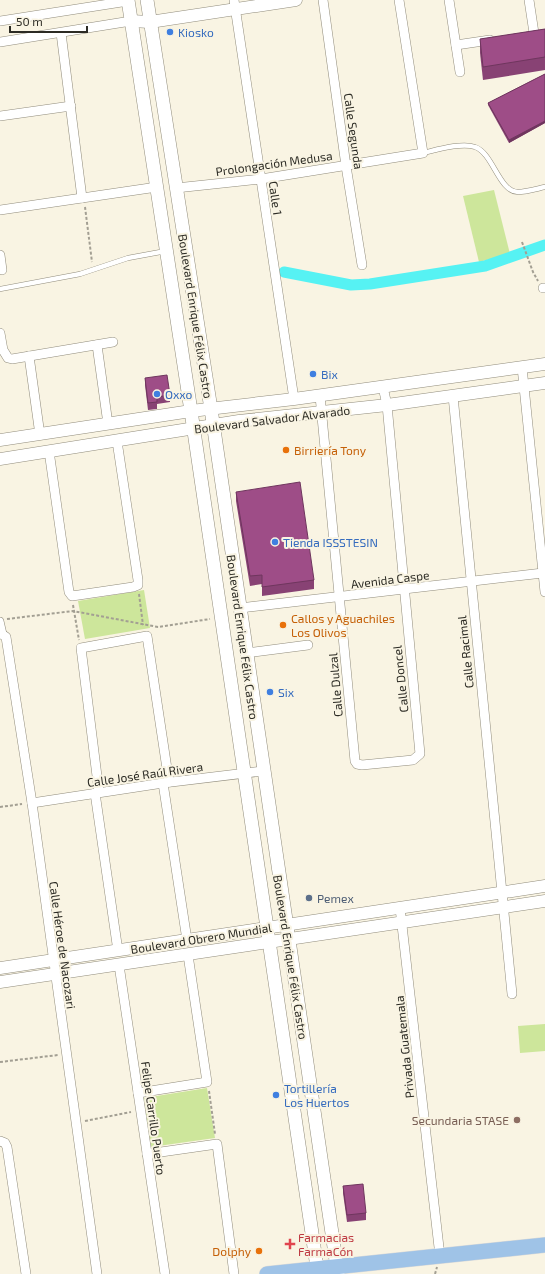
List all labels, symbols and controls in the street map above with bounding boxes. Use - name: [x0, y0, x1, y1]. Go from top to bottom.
- scale bar: [10, 8, 87, 34]
- text: 50 m: [16, 14, 43, 28]
- place label: Kiosko: [178, 25, 214, 39]
- marker: Kiosko: [165, 27, 175, 37]
- street label: Calle Segunda: [342, 92, 366, 170]
- street label: Prolongación Medusa: [215, 148, 333, 178]
- street label: Calle 1: [267, 180, 285, 216]
- street label: Boulevard Enrique Félix Castro: [176, 233, 216, 399]
- place label: Bix: [321, 367, 338, 381]
- marker: Bix: [308, 369, 318, 379]
- place label: Oxxo: [165, 387, 193, 401]
- marker: Oxxo: [152, 389, 162, 399]
- street label: Boulevard Salvador Alvarado: [193, 402, 351, 436]
- place label: Birriería Tony: [294, 443, 367, 457]
- marker: Birriería Tony: [281, 445, 291, 455]
- place label: Tienda ISSSTESIN: [283, 535, 378, 549]
- marker: Tienda ISSSTESIN: [270, 537, 280, 547]
- street label: Boulevard Enrique Félix Castro: [224, 554, 262, 721]
- street label: Avenida Caspe: [350, 567, 430, 591]
- place label: Callos y Aguachiles Los Olivos: [291, 611, 395, 639]
- street label: Calle Racimal: [454, 614, 476, 689]
- marker: Callos y Aguachiles Los Olivos: [278, 620, 288, 630]
- street label: Calle Doncel: [389, 644, 410, 713]
- street label: Calle Dulzal: [325, 652, 345, 718]
- place label: Six: [278, 685, 295, 699]
- marker: Six: [265, 687, 275, 697]
- street label: Calle José Raúl Rivera: [86, 759, 204, 789]
- street label: Boulevard Enrique Félix Castro: [271, 874, 311, 1040]
- street label: Calle Héroe de Nacozari: [47, 880, 79, 1010]
- place label: Pemex: [317, 891, 354, 905]
- marker: Pemex: [304, 893, 314, 903]
- street label: Boulevard Obrero Mundial: [129, 920, 273, 956]
- street label: Privada Guatemala: [392, 995, 416, 1099]
- street label: Felipe Carrillo Puerto: [139, 1060, 169, 1176]
- place label: Tortillería Los Huertos: [284, 1081, 349, 1109]
- marker: Tortillería Los Huertos: [271, 1090, 281, 1100]
- place label: Secundaria STASE: [412, 1113, 509, 1127]
- marker: Secundaria STASE: [512, 1115, 522, 1125]
- place label: Farmacias FarmaCón: [298, 1230, 354, 1258]
- marker: Farmacias FarmaCón: [285, 1239, 295, 1249]
- place label: Dolphy: [212, 1244, 252, 1258]
- marker: Dolphy: [254, 1246, 264, 1256]

